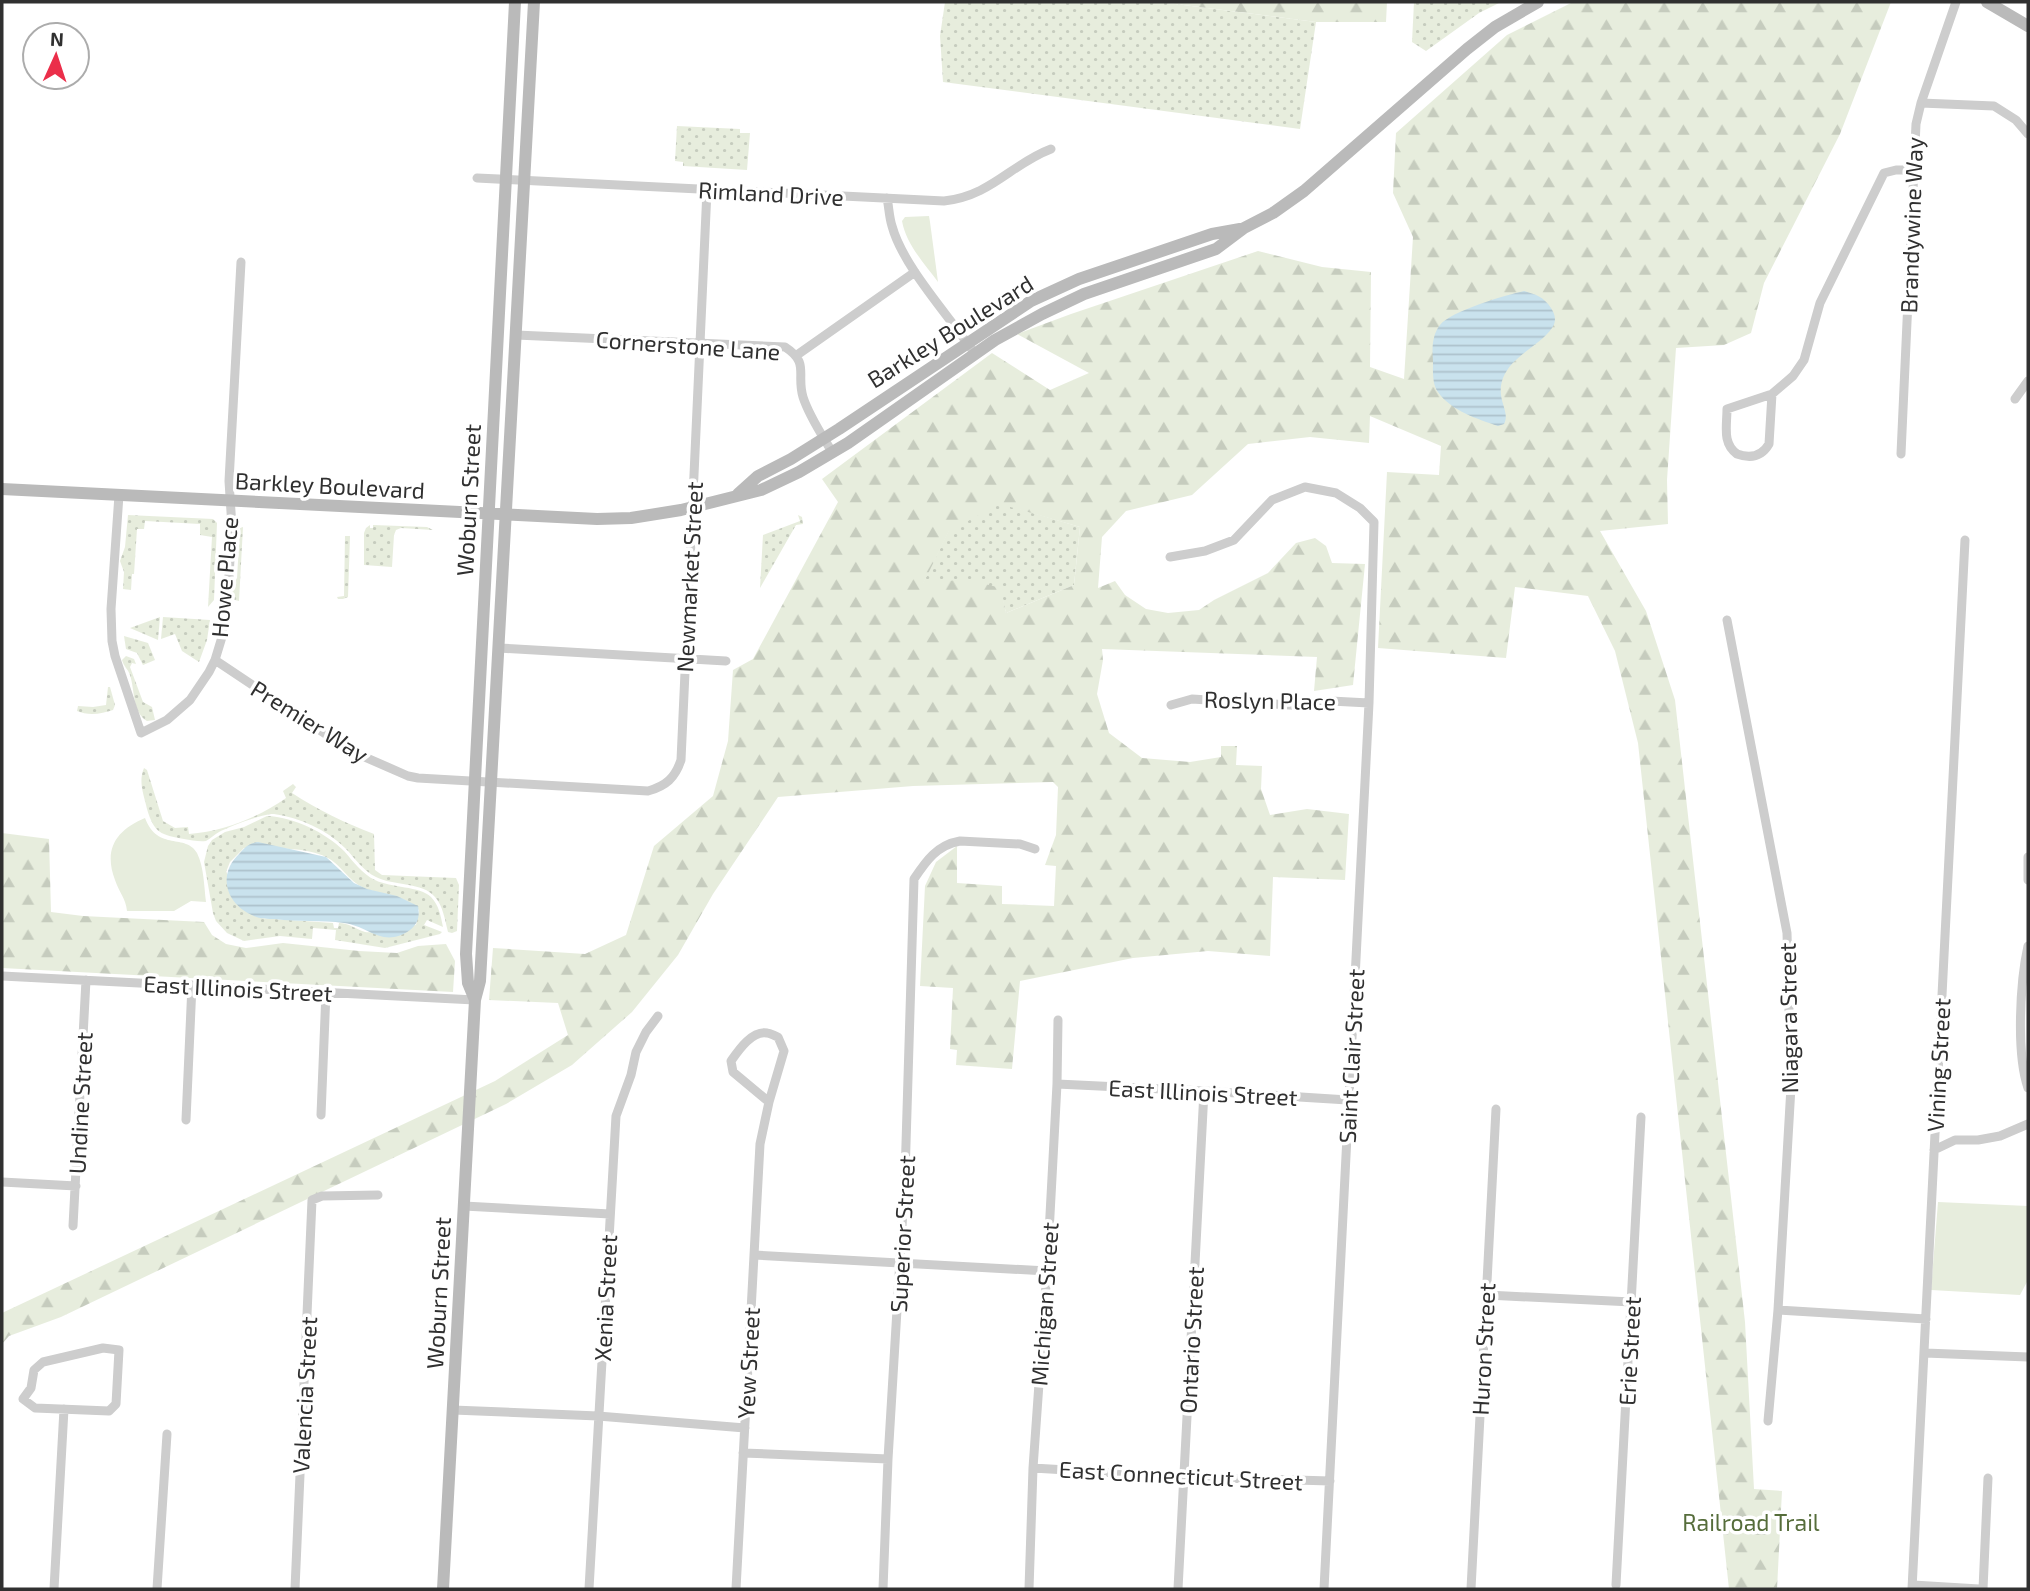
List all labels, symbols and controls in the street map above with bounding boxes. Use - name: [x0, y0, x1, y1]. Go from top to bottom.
- north arrow: [21, 21, 91, 91]
- text: N: [49, 27, 64, 50]
- street label: Brandywine Way: [1894, 136, 1928, 314]
- street label: Rimland Drive: [697, 175, 845, 211]
- street label: Barkley Boulevard: [862, 269, 1038, 393]
- street label: Cornerstone Lane: [595, 325, 781, 365]
- street label: Woburn Street: [450, 423, 486, 577]
- street label: Barkley Boulevard: [234, 466, 426, 504]
- street label: Newmarket Street: [670, 481, 708, 673]
- street label: Howe Place: [205, 515, 243, 639]
- street label: Premier Way: [246, 674, 374, 768]
- street label: Roslyn Place: [1204, 685, 1336, 715]
- street label: Niagara Street: [1773, 942, 1803, 1094]
- street label: Saint Clair Street: [1332, 968, 1370, 1144]
- street label: East Illinois Street: [143, 969, 334, 1007]
- street label: Vining Street: [1921, 997, 1956, 1133]
- street label: Undine Street: [62, 1031, 98, 1175]
- street label: East Illinois Street: [1108, 1073, 1299, 1111]
- street label: Superior Street: [884, 1154, 920, 1313]
- street label: Woburn Street: [420, 1216, 456, 1370]
- street label: Michigan Street: [1024, 1221, 1064, 1387]
- street label: Xenia Street: [588, 1234, 622, 1362]
- street label: Ontario Street: [1173, 1266, 1209, 1414]
- street label: Huron Street: [1466, 1282, 1500, 1416]
- street label: Erie Street: [1612, 1296, 1646, 1406]
- street label: Yew Street: [731, 1306, 765, 1419]
- street label: Valencia Street: [286, 1316, 322, 1474]
- street label: East Connecticut Street: [1058, 1455, 1304, 1495]
- park label: Railroad Trail: [1682, 1508, 1820, 1536]

